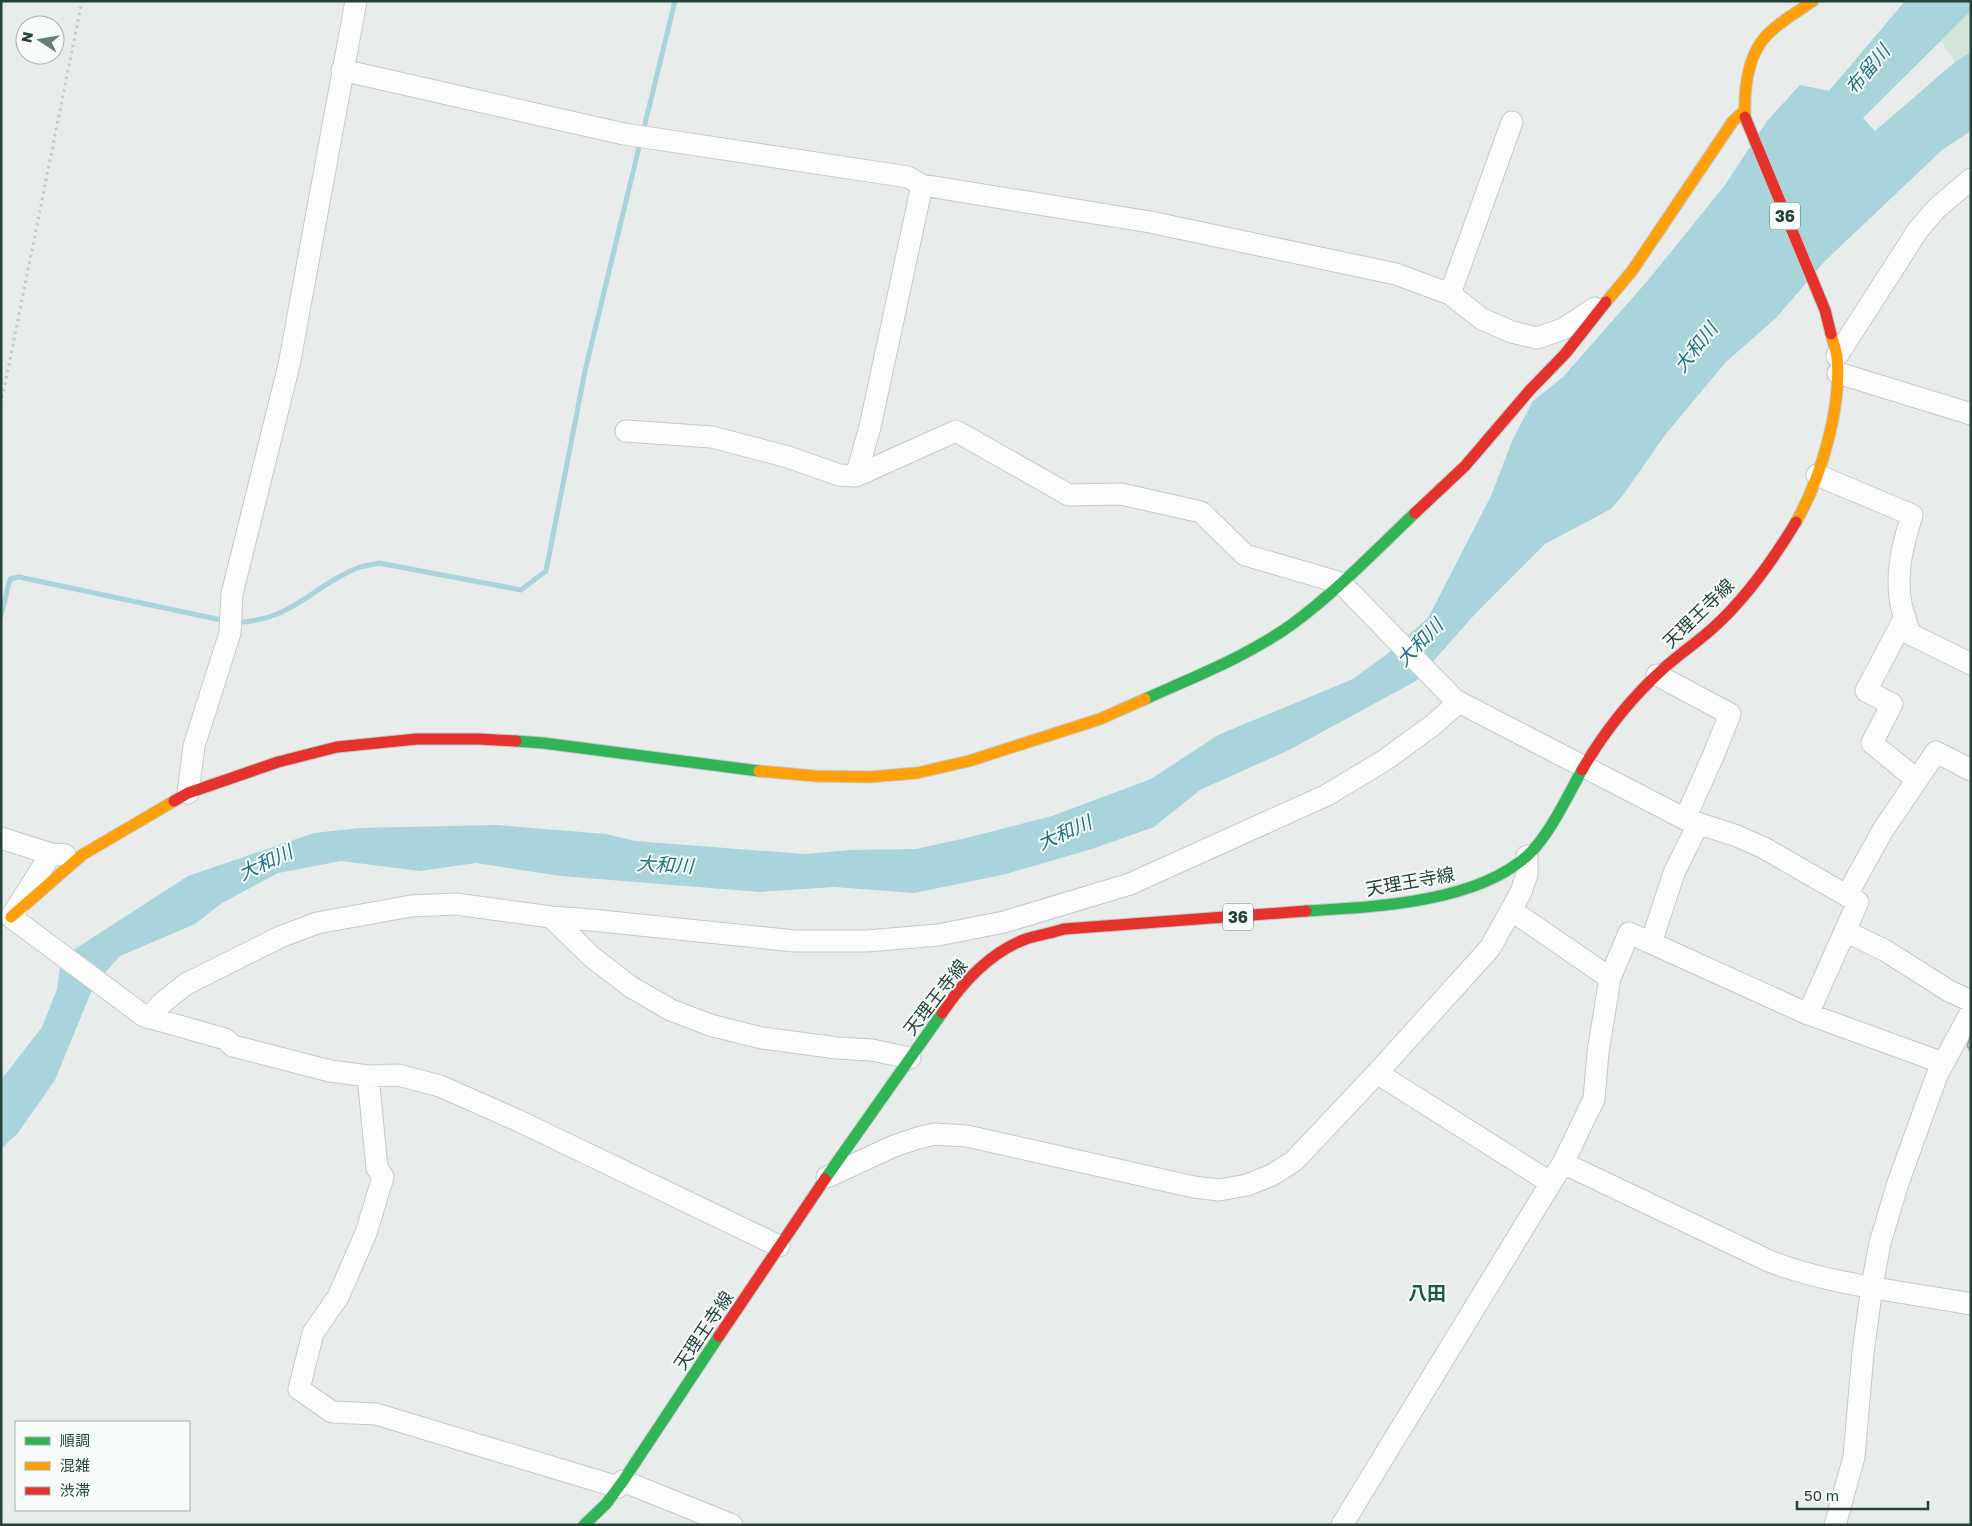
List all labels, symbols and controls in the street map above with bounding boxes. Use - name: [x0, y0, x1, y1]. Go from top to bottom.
- north arrow: [15, 15, 65, 65]
- text: N: [17, 30, 36, 44]
- water label: 布留川: [1840, 38, 1895, 98]
- road number: 36: [1770, 202, 1800, 230]
- water label: 大和川: [1668, 316, 1723, 377]
- street label: 天理王寺線: [1658, 574, 1738, 652]
- water label: 大和川: [1391, 612, 1448, 670]
- water label: 大和川: [1033, 809, 1097, 854]
- water label: 大和川: [234, 839, 297, 884]
- water label: 大和川: [636, 851, 696, 877]
- street label: 天理王寺線: [1364, 862, 1456, 900]
- road number: 36: [1223, 904, 1253, 930]
- street label: 天理王寺線: [899, 955, 971, 1039]
- district label: 八田: [1408, 1281, 1446, 1304]
- street label: 天理王寺線: [669, 1287, 737, 1373]
- legend: [15, 1421, 190, 1511]
- text: 順調: [60, 1431, 90, 1449]
- text: 混雑: [60, 1456, 90, 1474]
- scale bar: [1797, 1478, 1928, 1510]
- text: 渋滞: [60, 1481, 90, 1499]
- text: 50 m: [1804, 1486, 1839, 1504]

